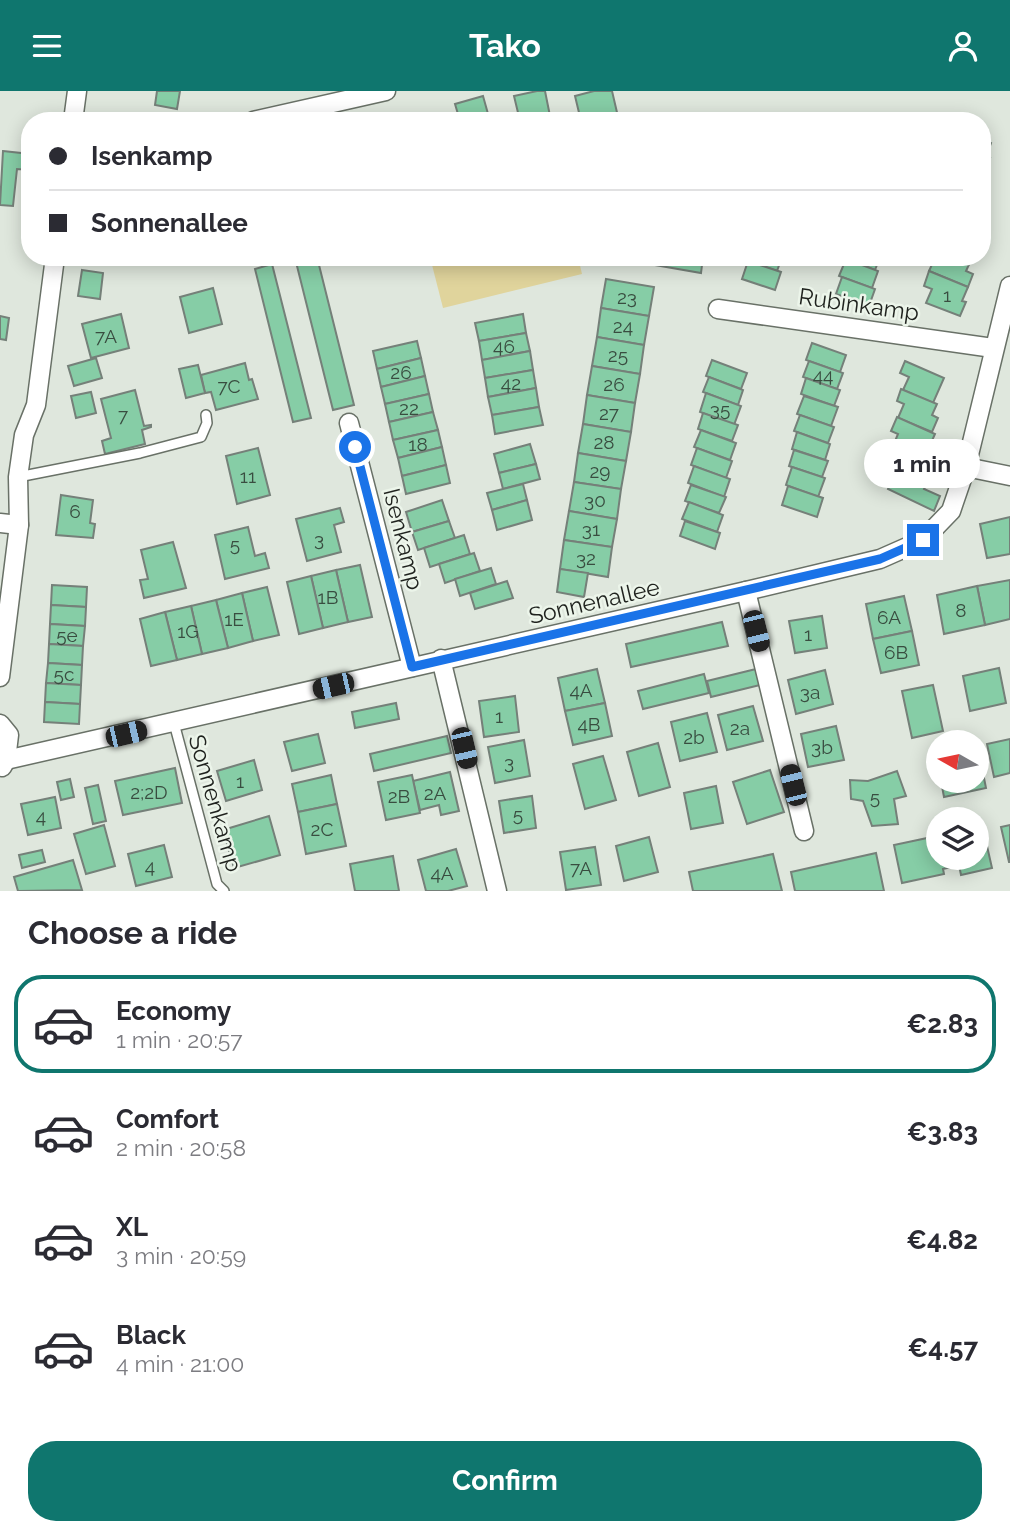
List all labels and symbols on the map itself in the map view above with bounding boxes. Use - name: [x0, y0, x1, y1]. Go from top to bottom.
- street label: Rubinkamp: [797, 282, 921, 326]
- house number: 1: [943, 284, 951, 306]
- house number: 23: [617, 286, 637, 308]
- house number: 24: [613, 315, 633, 337]
- house number: 7A: [95, 325, 117, 347]
- house number: 46: [493, 335, 515, 357]
- house number: 25: [608, 344, 628, 366]
- house number: 26: [390, 361, 412, 383]
- house number: 44: [813, 364, 833, 386]
- house number: 42: [501, 372, 521, 394]
- house number: 26: [603, 373, 625, 395]
- house number: 7C: [217, 375, 241, 397]
- house number: 22: [399, 397, 419, 419]
- house number: 35: [710, 398, 730, 420]
- house number: 27: [599, 402, 619, 424]
- house number: 7: [118, 404, 128, 426]
- route start: [339, 431, 371, 463]
- house number: 28: [593, 431, 615, 453]
- house number: 18: [408, 433, 428, 455]
- callout: 1 min: [865, 439, 981, 487]
- house number: 29: [589, 460, 611, 482]
- house number: 11: [240, 465, 256, 487]
- street label: Isenkamp: [378, 485, 430, 593]
- house number: 30: [584, 489, 606, 511]
- house number: 6: [69, 500, 81, 522]
- house number: 31: [582, 518, 600, 540]
- route end: [907, 524, 939, 556]
- house number: 3: [314, 528, 324, 550]
- house number: 5: [230, 533, 240, 555]
- house number: 32: [576, 547, 596, 569]
- street label: Sonnenallee: [526, 573, 662, 629]
- house number: 1B: [318, 586, 338, 608]
- house number: 8: [955, 599, 967, 621]
- house number: 6A: [877, 606, 901, 628]
- house number: 1E: [224, 608, 244, 630]
- car: [741, 608, 772, 654]
- house number: 1G: [177, 620, 199, 642]
- house number: 1: [804, 623, 812, 645]
- house number: 5e: [56, 624, 78, 646]
- house number: 6B: [884, 641, 908, 663]
- house number: 5c: [54, 663, 74, 685]
- car: [311, 671, 356, 701]
- house number: 4A: [569, 679, 593, 701]
- house number: 3a: [800, 681, 820, 703]
- house number: 1: [495, 705, 503, 727]
- house number: 4B: [577, 713, 601, 735]
- house number: 2a: [730, 717, 750, 739]
- car: [104, 719, 149, 749]
- car: [450, 725, 479, 771]
- house number: 2b: [683, 726, 705, 748]
- north arrow: [926, 730, 989, 793]
- street label: Sonnenkamp: [184, 731, 248, 875]
- house number: 3b: [811, 736, 833, 758]
- house number: 3: [504, 751, 514, 773]
- car: [778, 762, 809, 808]
- house number: 1: [236, 770, 244, 792]
- house number: 2;2D: [130, 781, 168, 803]
- house number: 2A: [424, 782, 447, 804]
- house number: 2B: [388, 785, 410, 807]
- house number: 5: [870, 786, 880, 808]
- house number: 5: [513, 803, 523, 825]
- house number: 4: [36, 805, 46, 827]
- house number: 2C: [311, 818, 333, 840]
- house number: 4: [145, 855, 155, 877]
- house number: 7A: [570, 857, 592, 879]
- house number: 4A: [430, 862, 454, 884]

